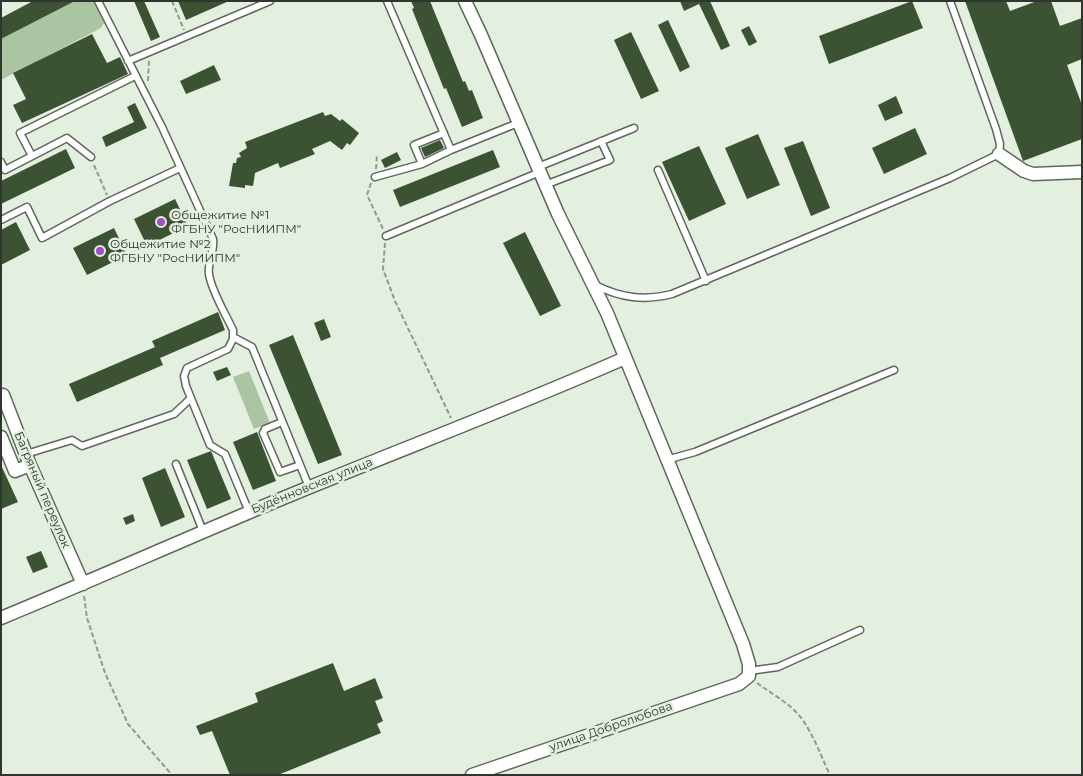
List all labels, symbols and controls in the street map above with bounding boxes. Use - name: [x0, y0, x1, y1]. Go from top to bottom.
- place label: Общежитие №1 ФГБНУ "РосНИИПМ": [171, 208, 301, 236]
- marker: Общежитие №1 ФГБНУ "РосНИИПМ": [155, 216, 167, 228]
- place label: Общежитие №2 ФГБНУ "РосНИИПМ": [110, 237, 240, 265]
- marker: Общежитие №2 ФГБНУ "РосНИИПМ": [94, 245, 106, 257]
- street label: Багряный переулок: [11, 430, 73, 550]
- street label: Будённовская улица: [249, 455, 375, 517]
- street label: улица Добролюбова: [548, 699, 674, 755]

